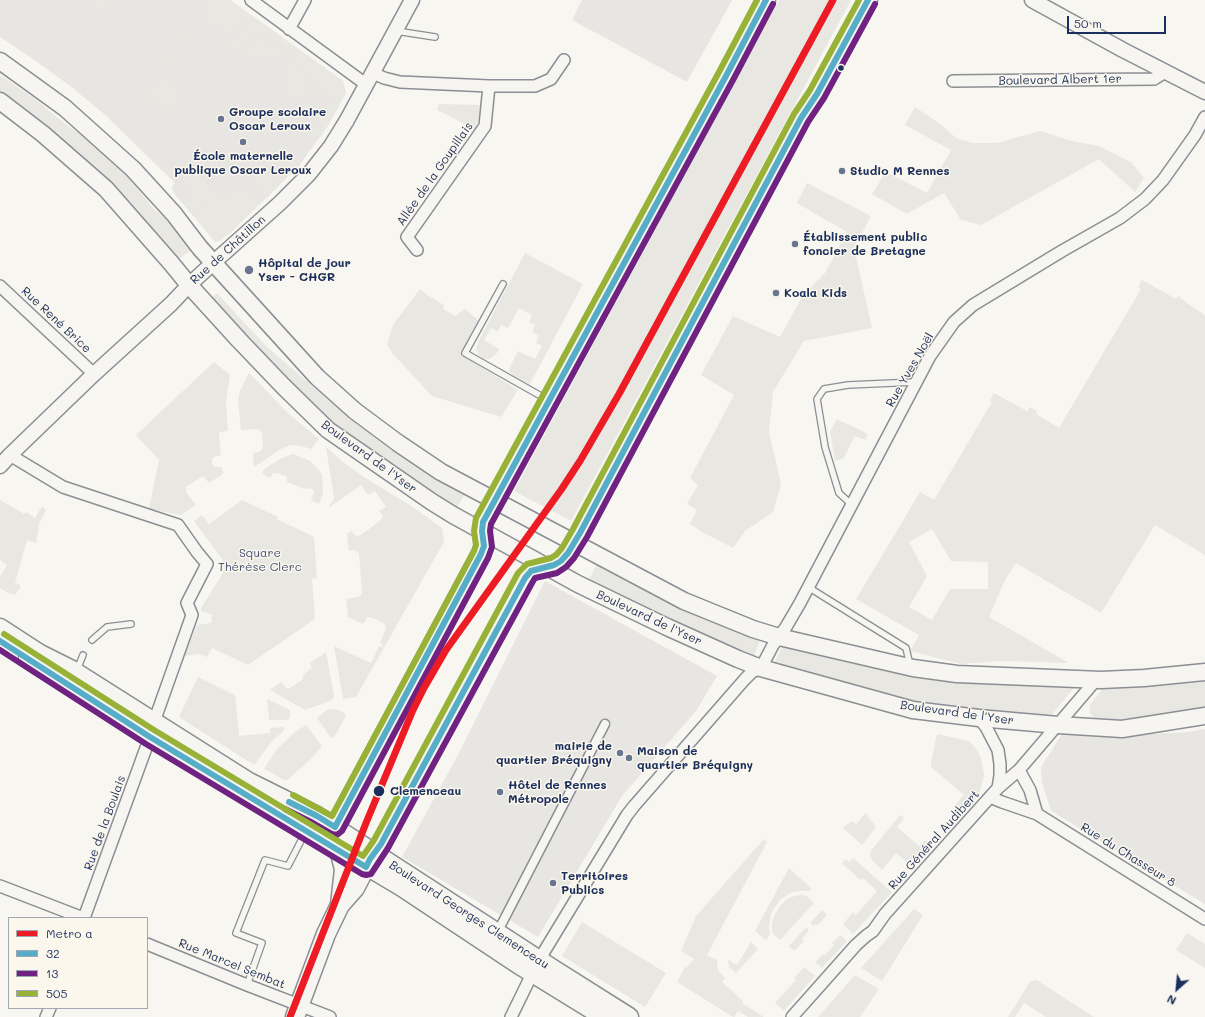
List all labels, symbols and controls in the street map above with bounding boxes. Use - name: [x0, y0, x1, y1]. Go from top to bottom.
- scale bar: [1069, 8, 1168, 34]
- text: 50 m: [1074, 15, 1102, 31]
- unlabelled marker: [836, 63, 846, 73]
- street label: Boulevard Albert 1er: [998, 72, 1122, 88]
- place label: Groupe scolaire Oscar Leroux: [229, 105, 326, 133]
- marker: Groupe scolaire Oscar Leroux: [216, 114, 226, 124]
- street label: Allée de la Goupillais: [394, 120, 476, 228]
- marker: École maternelle publique Oscar Leroux: [238, 137, 248, 147]
- place label: École maternelle publique Oscar Leroux: [174, 149, 312, 177]
- place label: Studio M Rennes: [850, 164, 949, 178]
- marker: Studio M Rennes: [837, 166, 847, 176]
- street label: Rue de Châtillon: [188, 213, 268, 287]
- place label: Établissement public foncier de Bretagne: [803, 230, 927, 258]
- marker: Établissement public foncier de Bretagne: [790, 239, 800, 249]
- place label: Hôpital de jour Yser - CHGR: [258, 256, 351, 284]
- marker: Hôpital de jour Yser - CHGR: [243, 264, 255, 276]
- street label: Rue René Brice: [18, 284, 94, 356]
- place label: Koala Kids: [784, 286, 847, 300]
- marker: Koala Kids: [771, 288, 781, 298]
- street label: Rue Yves Noël: [883, 330, 937, 410]
- street label: Boulevard de l'Yser: [318, 418, 420, 496]
- park label: Square Thérèse Clerc: [218, 546, 302, 574]
- street label: Boulevard de l'Yser: [594, 587, 704, 649]
- street label: Boulevard de l'Yser: [899, 698, 1015, 728]
- place label: mairie de quartier Bréquigny: [496, 739, 612, 767]
- place label: Maison de quartier Bréquigny: [637, 744, 753, 772]
- marker: mairie de quartier Bréquigny: [615, 748, 625, 758]
- marker: Maison de quartier Bréquigny: [624, 753, 634, 763]
- street label: Rue de la Boulais: [81, 774, 129, 872]
- place label: Hôtel de Rennes Métropole: [508, 778, 606, 806]
- marker: Clemenceau: [372, 784, 386, 798]
- place label: Clemenceau: [390, 784, 461, 798]
- marker: Hôtel de Rennes Métropole: [495, 787, 505, 797]
- street label: Rue Général Audibert: [886, 787, 982, 893]
- street label: Rue du Chasseur 8: [1078, 820, 1178, 890]
- street label: Boulevard Georges Clemenceau: [386, 858, 552, 972]
- place label: Territoires Publics: [561, 869, 628, 897]
- marker: Territoires Publics: [548, 878, 558, 888]
- legend: [8, 917, 148, 1009]
- text: Metro a: [46, 925, 93, 941]
- street label: Rue Marcel Sembat: [176, 936, 288, 992]
- text: 32: [46, 945, 60, 961]
- text: 13: [46, 965, 58, 981]
- north arrow: [1157, 969, 1197, 1009]
- text: 505: [46, 985, 67, 1001]
- text: N: [1164, 992, 1178, 1009]

